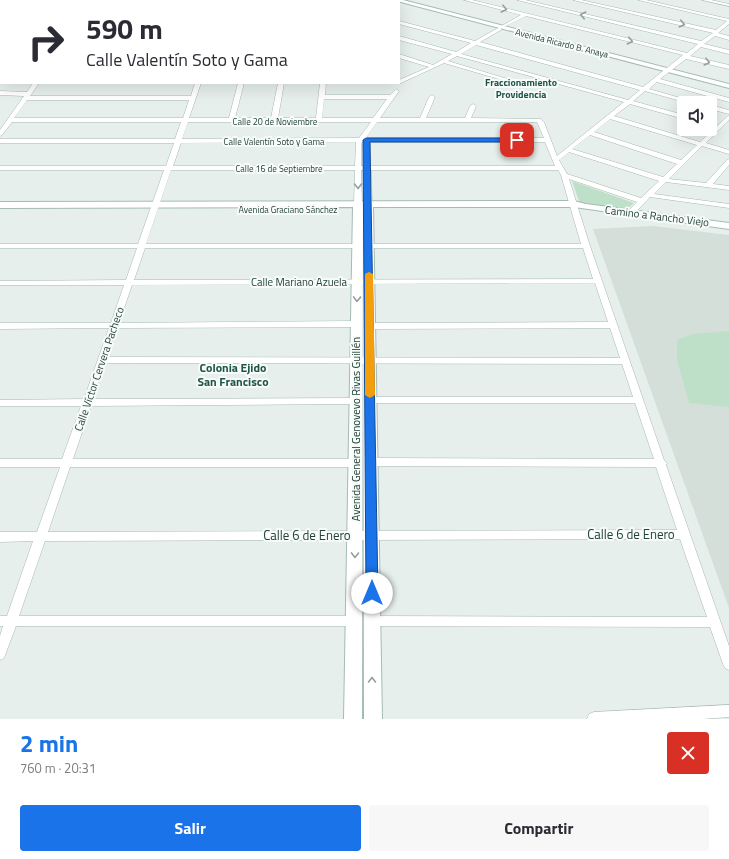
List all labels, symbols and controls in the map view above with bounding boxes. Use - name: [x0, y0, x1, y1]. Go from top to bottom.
- one-way arrow: [501, 5, 507, 13]
- text: 590 m: [86, 7, 163, 50]
- one-way arrow: [580, 12, 586, 20]
- icon: right: [20, 16, 72, 68]
- one-way arrow: [678, 20, 685, 28]
- street label: Avenida Ricardo B. Anaya: [514, 25, 610, 61]
- one-way arrow: [627, 36, 634, 45]
- text: Calle Valentín Soto y Gama: [86, 46, 288, 73]
- one-way arrow: [703, 57, 710, 66]
- district label: Fraccionamiento Providencia: [485, 75, 557, 102]
- map controls: [677, 96, 717, 136]
- button: sound: [677, 96, 717, 136]
- street label: Calle 20 de Noviembre: [233, 115, 318, 128]
- pin: [500, 123, 534, 157]
- icon: arrive: [506, 129, 528, 151]
- street label: Calle Valentín Soto y Gama: [224, 135, 325, 148]
- street label: Calle 16 de Septiembre: [235, 162, 323, 175]
- one-way arrow: [354, 183, 362, 189]
- street label: Camino a Rancho Viejo: [604, 202, 710, 230]
- street label: Avenida Graciano Sánchez: [239, 203, 337, 216]
- street label: Calle Mariano Azuela: [251, 274, 348, 290]
- one-way arrow: [353, 296, 361, 302]
- street label: Calle Víctor Cervera Pacheco: [70, 305, 128, 433]
- street label: Avenida General Genovevo Rivas Guillén: [348, 337, 364, 521]
- district label: Colonia Ejido San Francisco: [197, 358, 269, 391]
- street label: Calle 6 de Enero: [587, 524, 675, 544]
- street label: Calle 6 de Enero: [263, 525, 351, 545]
- one-way arrow: [351, 552, 359, 558]
- position arrow: [351, 572, 393, 614]
- one-way arrow: [368, 677, 377, 683]
- text: 2 min: [20, 725, 78, 761]
- button: close: [667, 732, 709, 774]
- text: 760 m · 20:31: [20, 758, 96, 778]
- button: Salir: [20, 805, 361, 851]
- button: Compartir: [369, 805, 709, 851]

